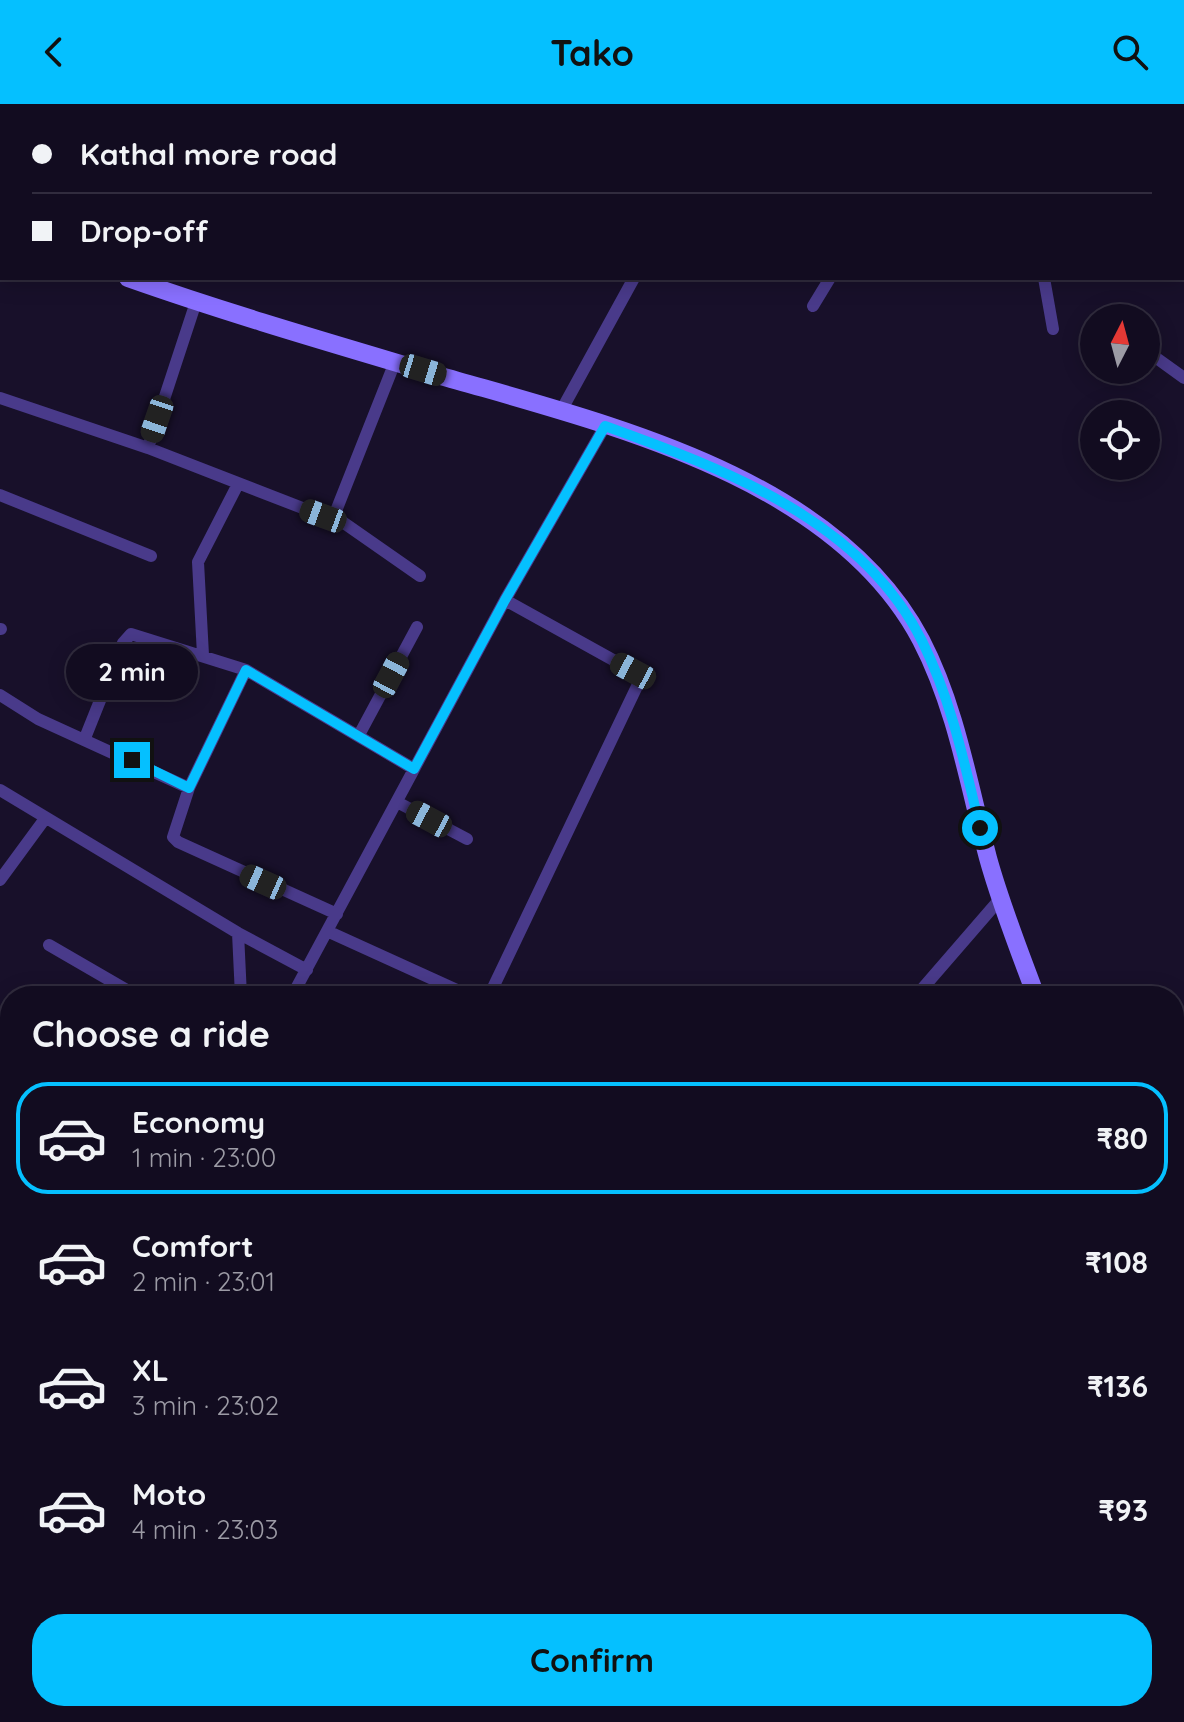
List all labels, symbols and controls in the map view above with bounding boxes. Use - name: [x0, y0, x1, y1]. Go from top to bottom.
- icon: back: [32, 30, 76, 74]
- text: Tako: [550, 30, 634, 75]
- icon: search: [1108, 30, 1152, 74]
- text: Kathal more road: [80, 135, 337, 173]
- text: Drop-off: [80, 212, 208, 250]
- north arrow: [1080, 304, 1160, 384]
- map controls: [1080, 304, 1160, 480]
- car: [397, 352, 449, 388]
- car: [138, 392, 176, 446]
- button: locate: [1080, 400, 1160, 480]
- car: [296, 497, 350, 535]
- callout: 2 min: [66, 644, 198, 700]
- car: [369, 648, 413, 702]
- car: [606, 649, 660, 693]
- text: 2 min: [98, 655, 166, 688]
- route end: [114, 742, 150, 778]
- car: [402, 797, 456, 841]
- route start: [962, 810, 998, 846]
- car: [236, 861, 290, 903]
- text: Choose a ride: [32, 1011, 270, 1056]
- icon: car: [36, 1102, 108, 1174]
- text: Economy: [132, 1103, 265, 1141]
- text: ₹80: [1097, 1119, 1148, 1157]
- text: 1 min · 23:00: [132, 1141, 276, 1174]
- icon: car: [36, 1226, 108, 1298]
- text: Comfort: [132, 1227, 253, 1265]
- text: ₹108: [1085, 1243, 1148, 1281]
- text: 2 min · 23:01: [132, 1265, 275, 1298]
- icon: car: [36, 1350, 108, 1422]
- text: XL: [132, 1351, 169, 1389]
- text: ₹136: [1087, 1367, 1148, 1405]
- text: 3 min · 23:02: [132, 1389, 279, 1422]
- icon: car: [36, 1474, 108, 1546]
- text: Moto: [132, 1475, 206, 1513]
- text: ₹93: [1098, 1491, 1148, 1529]
- text: 4 min · 23:03: [132, 1513, 278, 1546]
- button: Confirm: [32, 1614, 1152, 1706]

